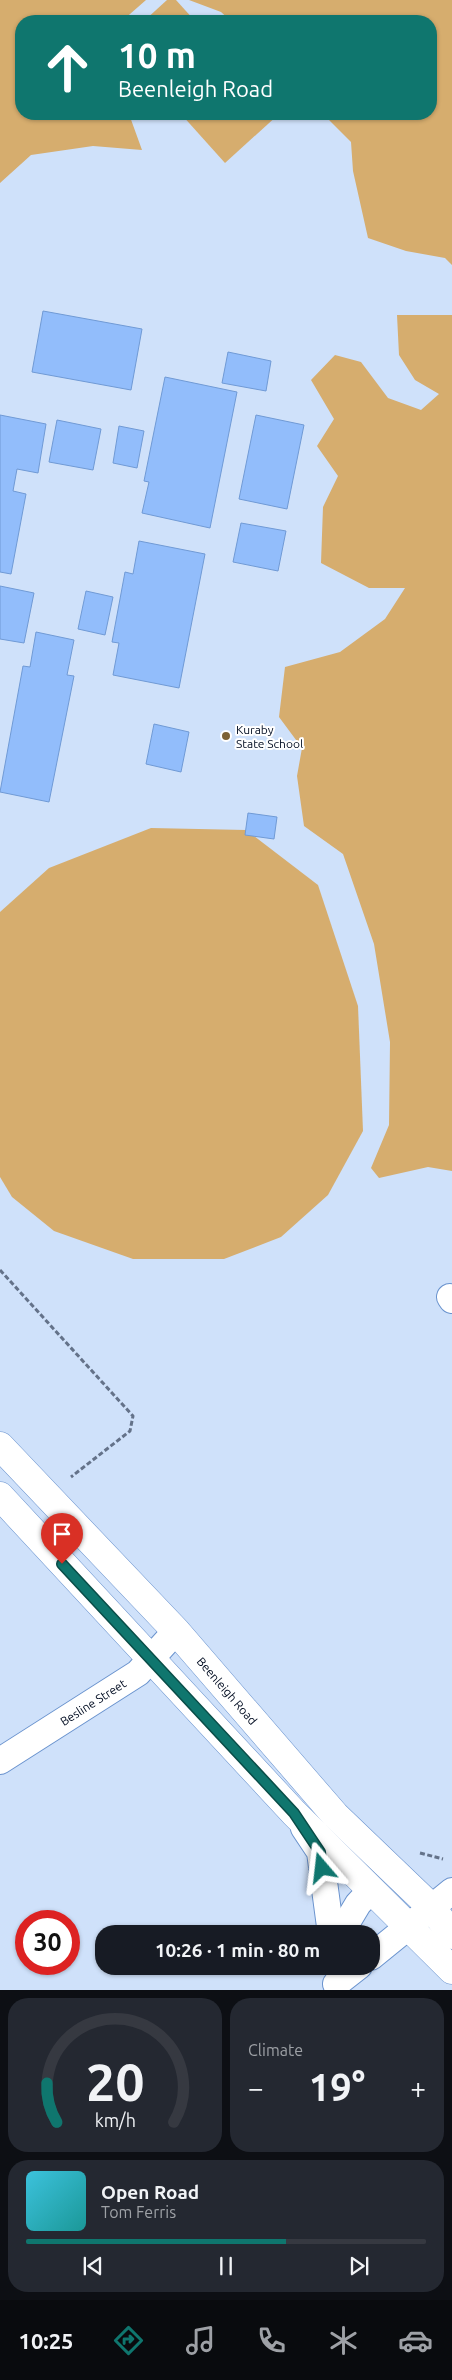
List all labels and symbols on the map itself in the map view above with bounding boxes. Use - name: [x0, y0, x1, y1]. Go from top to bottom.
- place label: Kuraby State School: [236, 723, 303, 750]
- marker: Kuraby State School: [220, 730, 232, 742]
- pin: [41, 1513, 83, 1564]
- street label: Beenleigh Road: [195, 1654, 260, 1727]
- street label: Besline Street: [58, 1676, 128, 1728]
- position arrow: [295, 1841, 347, 1893]
- speed limit sign: 30: [15, 1910, 80, 1975]

